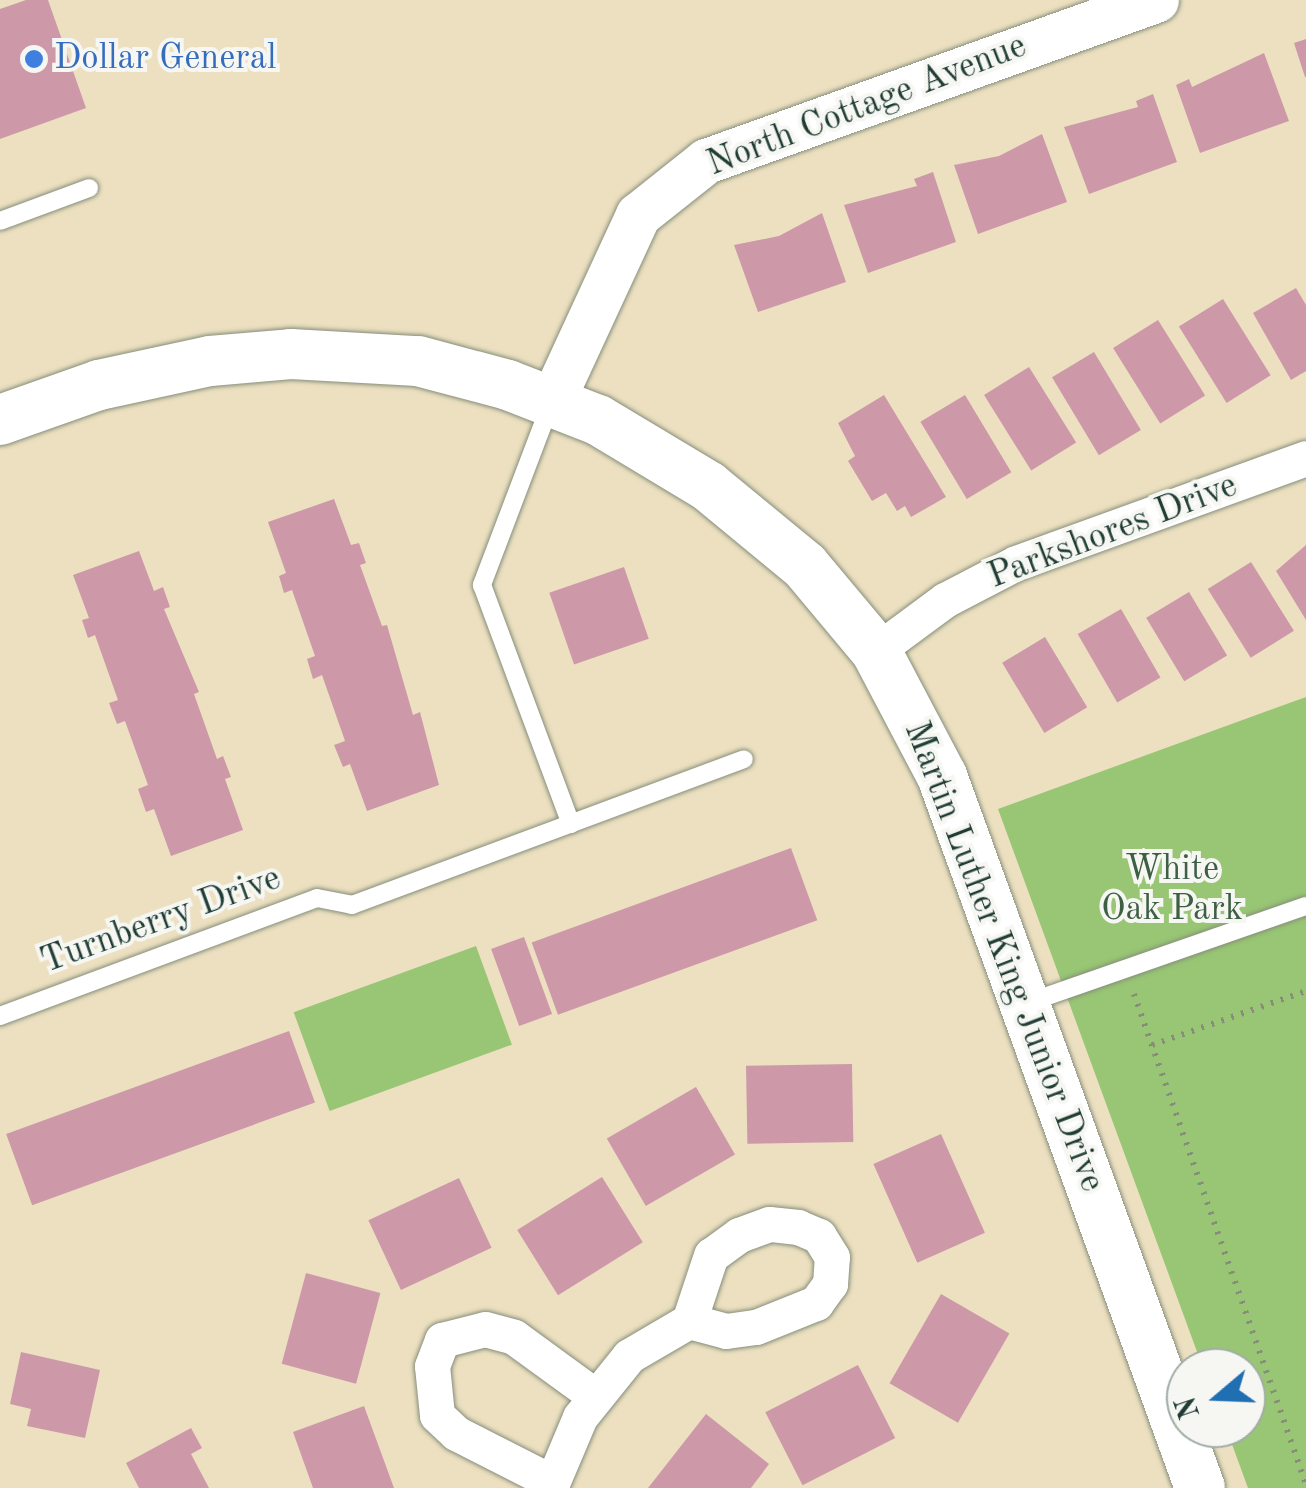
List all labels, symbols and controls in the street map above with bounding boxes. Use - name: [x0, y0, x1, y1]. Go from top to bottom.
- street label: North Cottage Avenue: [702, 26, 1032, 186]
- place label: Dollar General: [54, 38, 276, 80]
- marker: Dollar General: [23, 48, 45, 70]
- street label: Parkshores Drive: [983, 465, 1243, 599]
- street label: Martin Luther King Junior Drive: [894, 716, 1112, 1198]
- park label: White Oak Park: [1101, 849, 1243, 931]
- street label: Turnberry Drive: [35, 858, 287, 984]
- north arrow: [1166, 1348, 1266, 1448]
- text: N: [1173, 1392, 1206, 1422]

